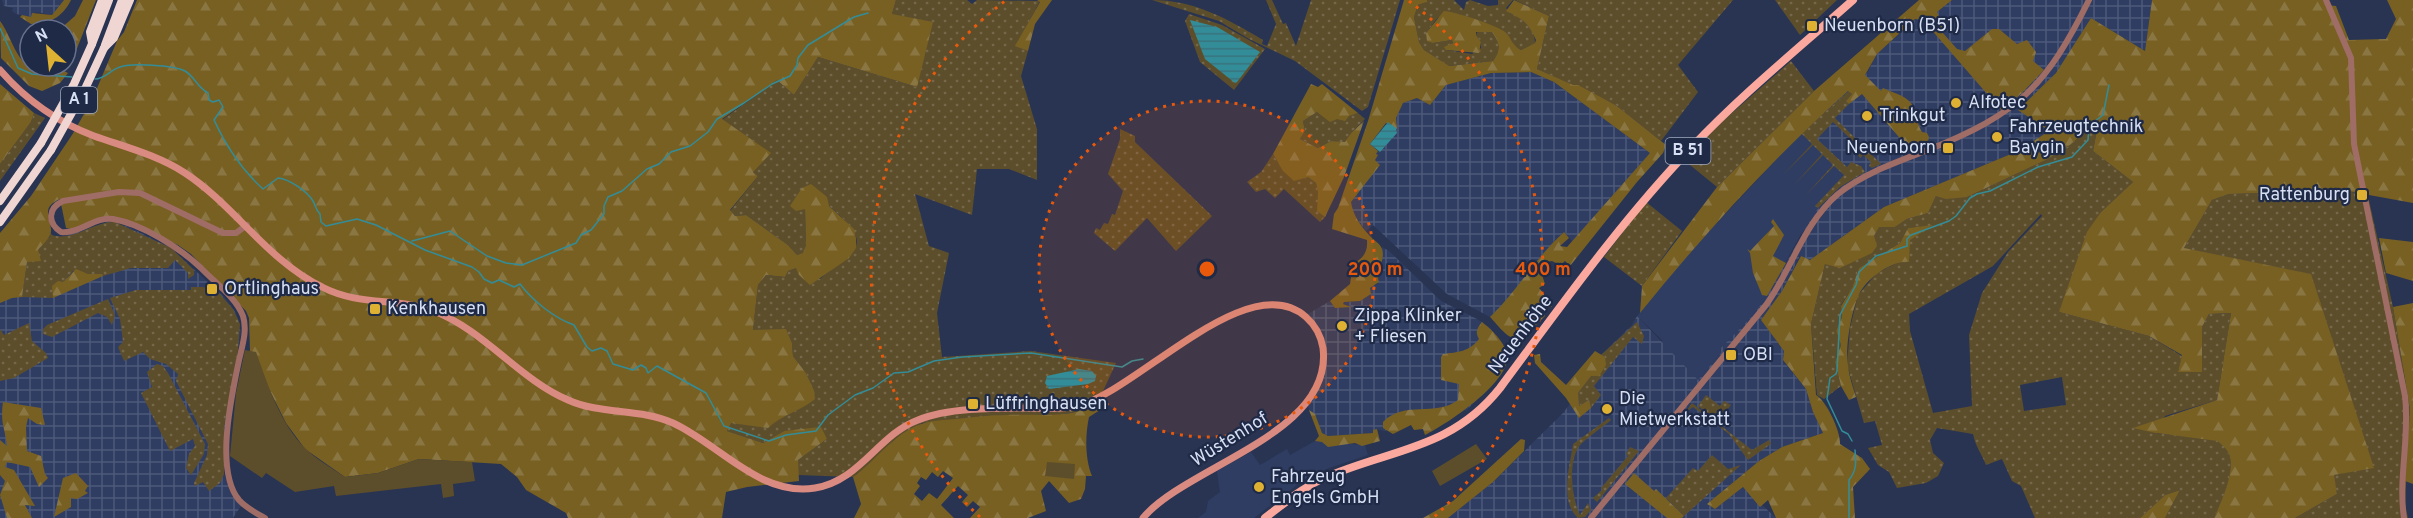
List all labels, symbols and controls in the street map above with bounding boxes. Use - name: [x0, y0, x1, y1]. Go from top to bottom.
- place label: Neuenborn (B51): [1824, 15, 1960, 38]
- north arrow: [18, 18, 78, 78]
- marker: Neuenborn (B51): [1805, 19, 1819, 33]
- text: N: [32, 25, 52, 48]
- road number: A 1: [61, 87, 97, 113]
- place label: Alfotec: [1968, 92, 2026, 115]
- marker: Alfotec: [1949, 96, 1963, 110]
- place label: Trinkgut: [1879, 105, 1946, 128]
- marker: Trinkgut: [1860, 109, 1874, 123]
- place label: Fahrzeugtechnik Baygin: [2009, 116, 2143, 160]
- marker: Fahrzeugtechnik Baygin: [1990, 130, 2004, 144]
- place label: Neuenborn: [1846, 137, 1936, 160]
- road number: B 51: [1666, 138, 1710, 164]
- marker: Neuenborn: [1941, 141, 1955, 155]
- place label: Rattenburg: [2259, 184, 2350, 207]
- marker: Rattenburg: [2355, 188, 2369, 202]
- centre of rings: [1197, 259, 1217, 279]
- text: 200 m: [1347, 259, 1403, 282]
- text: 400 m: [1515, 259, 1571, 282]
- place label: Ortlinghaus: [224, 278, 319, 301]
- marker: Ortlinghaus: [205, 282, 219, 296]
- street label: Neuenhöhe: [1484, 291, 1558, 379]
- place label: Kenkhausen: [387, 298, 486, 321]
- marker: Kenkhausen: [368, 302, 382, 316]
- place label: Zippa Klinker + Fliesen: [1354, 305, 1462, 349]
- marker: Zippa Klinker + Fliesen: [1335, 319, 1349, 333]
- place label: OBI: [1743, 344, 1773, 367]
- marker: OBI: [1724, 348, 1738, 362]
- place label: Die Mietwerkstatt: [1619, 388, 1730, 432]
- place label: Lüffringhausen: [985, 393, 1107, 416]
- marker: Lüffringhausen: [966, 397, 980, 411]
- marker: Die Mietwerkstatt: [1600, 402, 1614, 416]
- street label: Wüstenhof: [1187, 407, 1273, 473]
- place label: Fahrzeug Engels GmbH: [1271, 466, 1380, 510]
- marker: Fahrzeug Engels GmbH: [1252, 480, 1266, 494]

